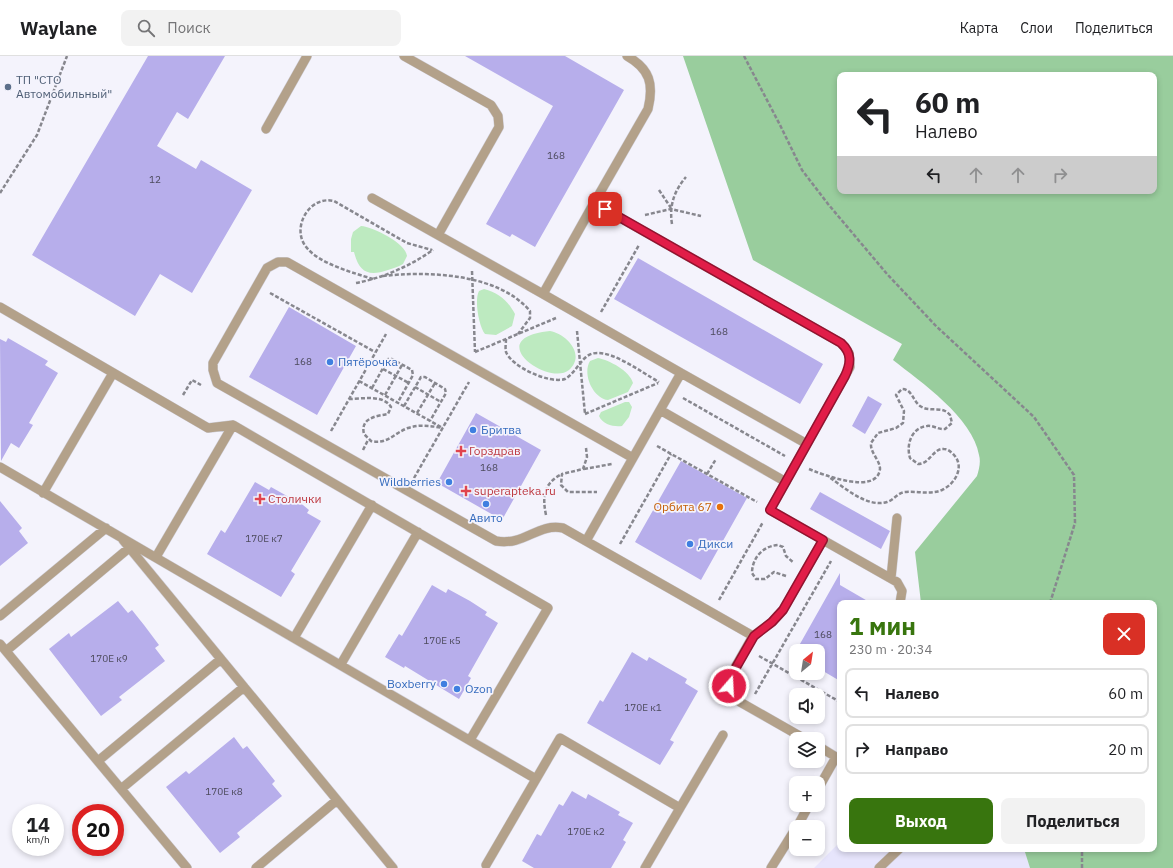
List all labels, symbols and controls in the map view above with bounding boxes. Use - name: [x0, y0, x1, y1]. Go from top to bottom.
- search box: [121, 10, 401, 46]
- text: Waylane: [20, 16, 97, 40]
- icon: search: [135, 17, 157, 39]
- text: Поиск: [167, 18, 211, 37]
- text: Карта: [960, 19, 998, 37]
- text: Слои: [1020, 19, 1053, 37]
- text: Поделиться: [1075, 19, 1153, 37]
- place label: ТП "СТО Автомобильный": [16, 72, 112, 101]
- marker: ТП "СТО Автомобильный": [3, 82, 13, 92]
- text: 60 m: [915, 84, 980, 121]
- icon: left: [849, 88, 901, 140]
- text: Налево: [915, 120, 978, 143]
- house number: 168: [547, 149, 565, 162]
- icon: left: [923, 164, 945, 186]
- icon: ahead: [965, 164, 987, 186]
- icon: ahead: [1007, 164, 1029, 186]
- icon: right: [1049, 164, 1071, 186]
- house number: 12: [149, 173, 161, 186]
- pin: [588, 192, 622, 226]
- icon: arrive: [594, 198, 616, 220]
- house number: 168: [710, 325, 728, 338]
- place label: Пятёрочка: [338, 354, 398, 369]
- house number: 168: [294, 355, 312, 368]
- marker: Пятёрочка: [325, 357, 335, 367]
- place label: Бритва: [481, 422, 522, 437]
- marker: Бритва: [468, 425, 478, 435]
- place label: Горздрав: [469, 443, 521, 458]
- marker: Горздрав: [456, 446, 466, 456]
- house number: 168: [480, 461, 498, 474]
- place label: Wildberries: [379, 474, 441, 489]
- marker: Wildberries: [444, 477, 454, 487]
- place label: superapteka.ru: [474, 483, 556, 498]
- marker: superapteka.ru: [461, 486, 471, 496]
- place label: Столички: [268, 491, 322, 506]
- marker: Столички: [255, 494, 265, 504]
- marker: Авито: [481, 499, 491, 509]
- place label: Орбита 67: [654, 499, 712, 514]
- marker: Орбита 67: [715, 502, 725, 512]
- place label: Авито: [469, 510, 503, 525]
- house number: 170Е к7: [245, 532, 283, 545]
- place label: Дикси: [698, 536, 733, 551]
- marker: Дикси: [685, 539, 695, 549]
- text: 1 мин: [849, 610, 916, 642]
- button: close: [1103, 613, 1145, 655]
- house number: 168: [814, 628, 832, 641]
- house number: 170Е к5: [423, 634, 461, 647]
- text: 230 m · 20:34: [849, 641, 932, 658]
- north arrow: [789, 644, 825, 680]
- map controls: [789, 644, 825, 856]
- house number: 170Е к9: [90, 652, 128, 665]
- position arrow: [708, 665, 750, 707]
- place label: Boxberry: [387, 676, 436, 691]
- marker: Boxberry: [439, 679, 449, 689]
- place label: Ozon: [465, 681, 492, 696]
- icon: left: [851, 682, 873, 704]
- marker: Ozon: [452, 684, 462, 694]
- text: Налево: [885, 684, 939, 703]
- text: 60 m: [1108, 684, 1143, 703]
- button: sound: [789, 688, 825, 724]
- house number: 170Е к1: [624, 701, 662, 714]
- button: layers: [789, 732, 825, 768]
- icon: right: [851, 738, 873, 760]
- text: Направо: [885, 740, 948, 759]
- text: 20 m: [1108, 740, 1143, 759]
- button: +: [789, 776, 825, 812]
- house number: 170Е к8: [205, 785, 243, 798]
- button: Выход: [849, 798, 993, 844]
- button: Поделиться: [1001, 798, 1145, 844]
- speed limit sign: 20: [72, 804, 124, 856]
- text: 14: [26, 811, 50, 838]
- button: −: [789, 820, 825, 856]
- house number: 170Е к2: [567, 825, 605, 838]
- text: km/h: [26, 833, 50, 846]

